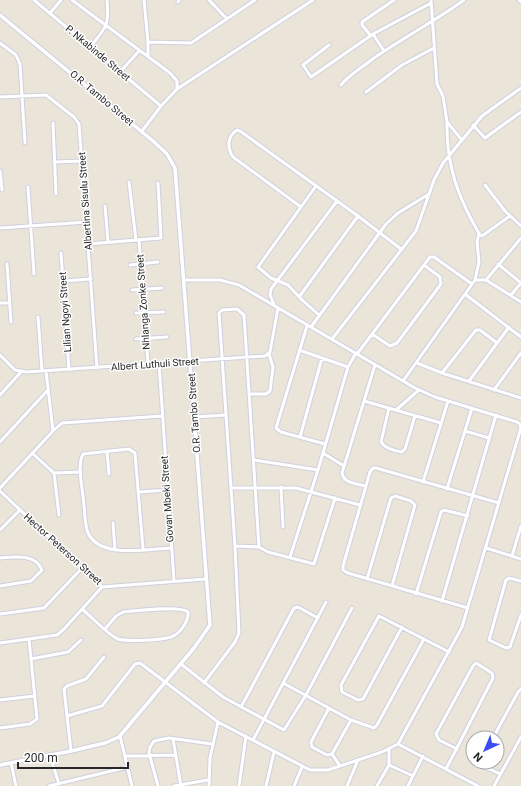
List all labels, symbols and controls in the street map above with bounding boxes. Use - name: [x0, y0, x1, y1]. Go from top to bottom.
- street label: P. Nkabinde Street: [63, 23, 133, 83]
- street label: O.R. Tambo Street: [68, 68, 136, 128]
- street label: Albertina Sisulu Street: [76, 151, 94, 251]
- street label: Nhlanga Zonke Street: [134, 254, 152, 350]
- street label: Lilian Ngoyi Street: [57, 271, 73, 353]
- street label: Albert Luthuli Street: [111, 355, 199, 373]
- street label: O.R. Tambo Street: [186, 373, 202, 453]
- street label: Govan Mbeki Street: [158, 455, 176, 543]
- street label: Hector Peterson Street: [22, 511, 104, 587]
- north arrow: [465, 730, 505, 770]
- scale bar: [18, 744, 128, 770]
- text: N: [471, 749, 486, 764]
- text: 200 m: [24, 751, 58, 765]

